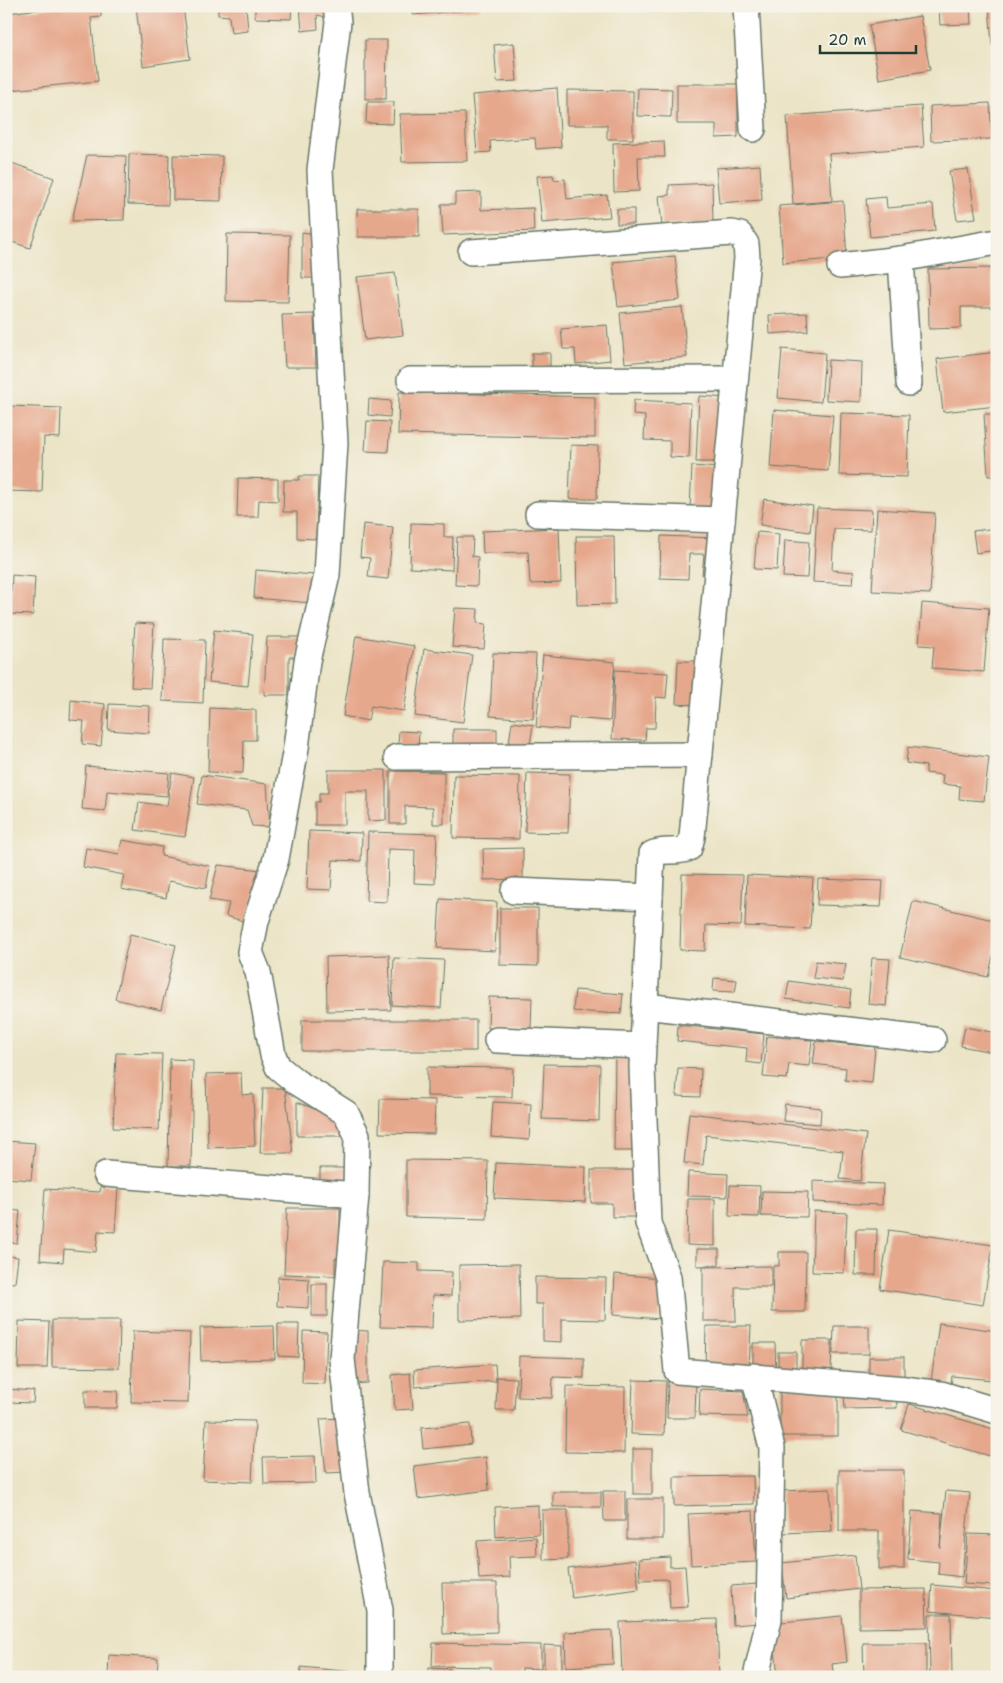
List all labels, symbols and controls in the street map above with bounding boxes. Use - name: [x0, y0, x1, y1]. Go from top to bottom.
- scale bar: [820, 22, 917, 54]
- text: 20 m: [828, 30, 867, 50]

